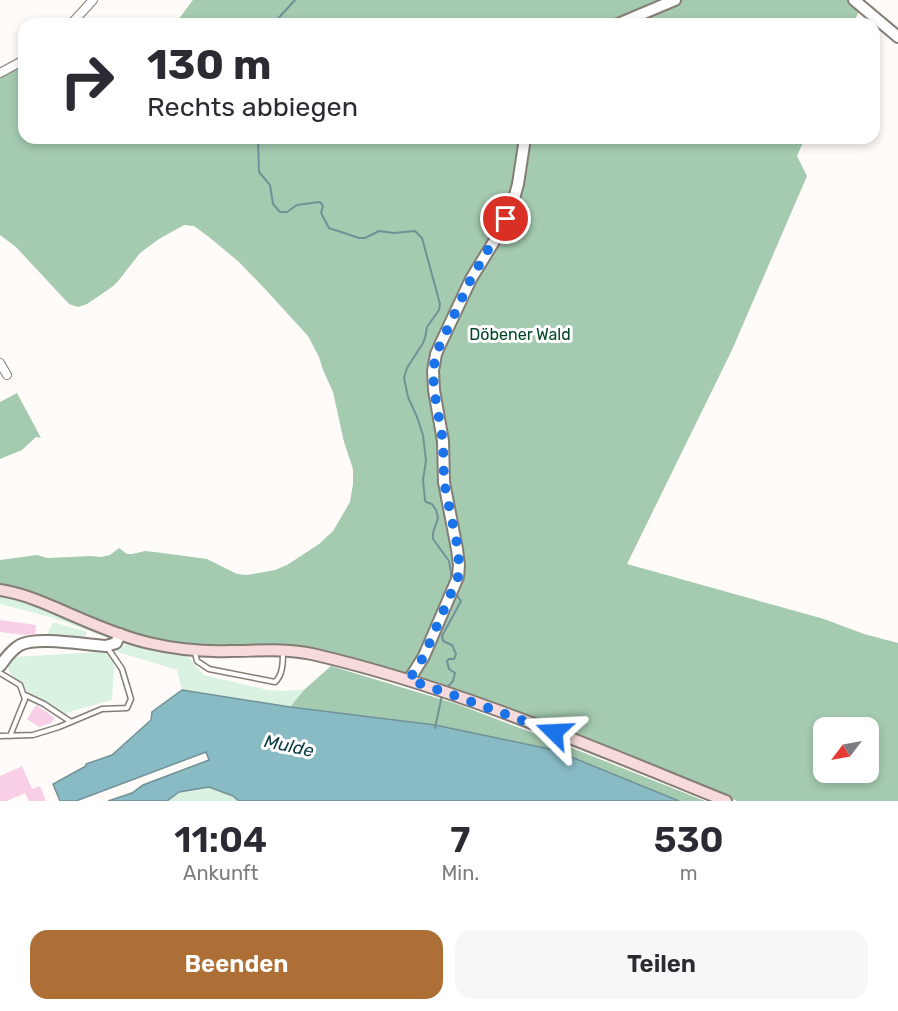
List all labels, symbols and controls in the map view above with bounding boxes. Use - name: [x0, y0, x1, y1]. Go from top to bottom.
- text: 130 m: [147, 40, 272, 90]
- icon: right: [48, 42, 126, 120]
- text: Rechts abbiegen: [147, 91, 358, 123]
- pin: [480, 193, 531, 244]
- icon: arrive: [489, 202, 522, 235]
- park label: Döbener Wald: [469, 325, 571, 344]
- position arrow: [522, 700, 586, 764]
- north arrow: [813, 717, 879, 783]
- map controls: [813, 717, 879, 783]
- water label: Mulde: [262, 730, 316, 762]
- text: 11:04: [174, 818, 267, 861]
- text: 7: [450, 818, 470, 861]
- text: 530: [654, 818, 724, 861]
- text: Ankunft: [183, 861, 258, 885]
- text: Min.: [441, 861, 479, 885]
- text: m: [680, 861, 698, 885]
- button: Beenden: [30, 930, 443, 999]
- button: Teilen: [455, 930, 868, 999]

